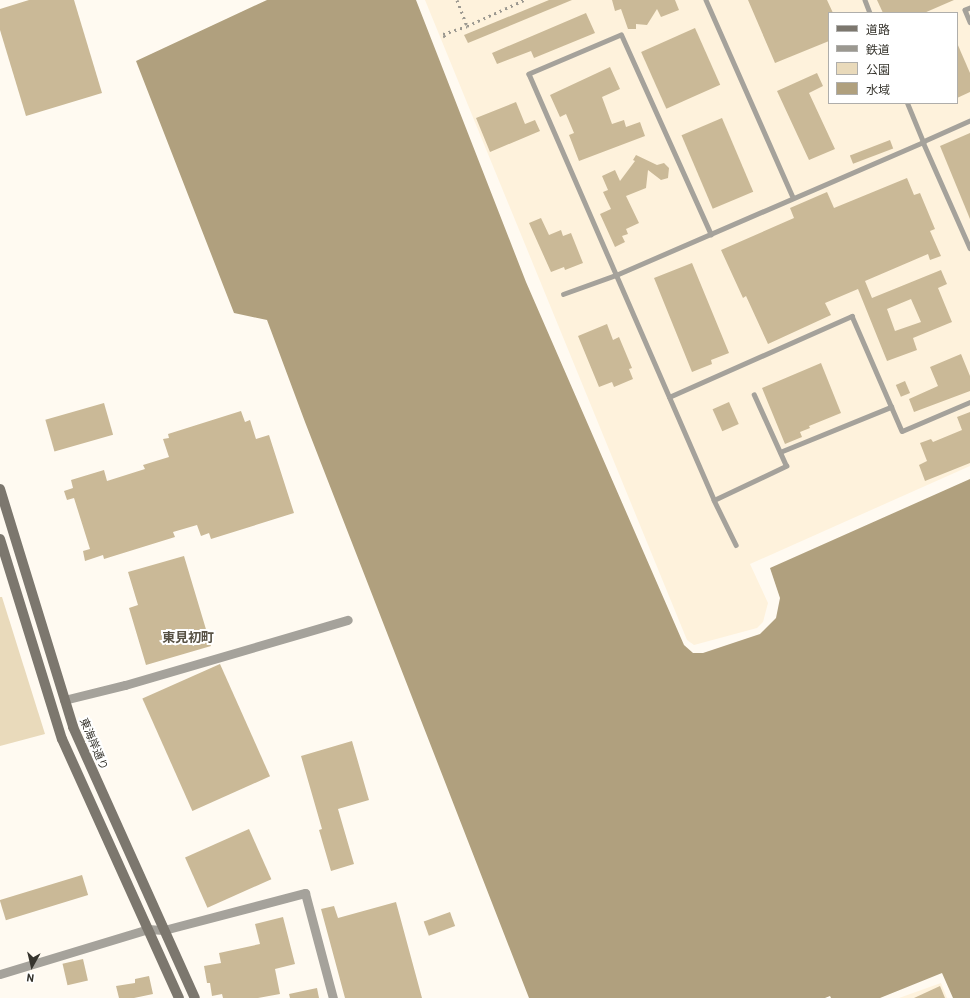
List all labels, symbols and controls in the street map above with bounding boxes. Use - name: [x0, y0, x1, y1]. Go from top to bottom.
- legend: [828, 12, 958, 104]
- text: 道路: [866, 22, 890, 36]
- text: 鉄道: [866, 42, 890, 56]
- text: 公園: [866, 62, 890, 76]
- text: 水域: [866, 82, 890, 96]
- district label: 東見初町: [162, 629, 214, 645]
- street label: 東海岸通り: [77, 716, 111, 772]
- north arrow: [12, 946, 52, 986]
- text: N: [26, 971, 35, 985]

